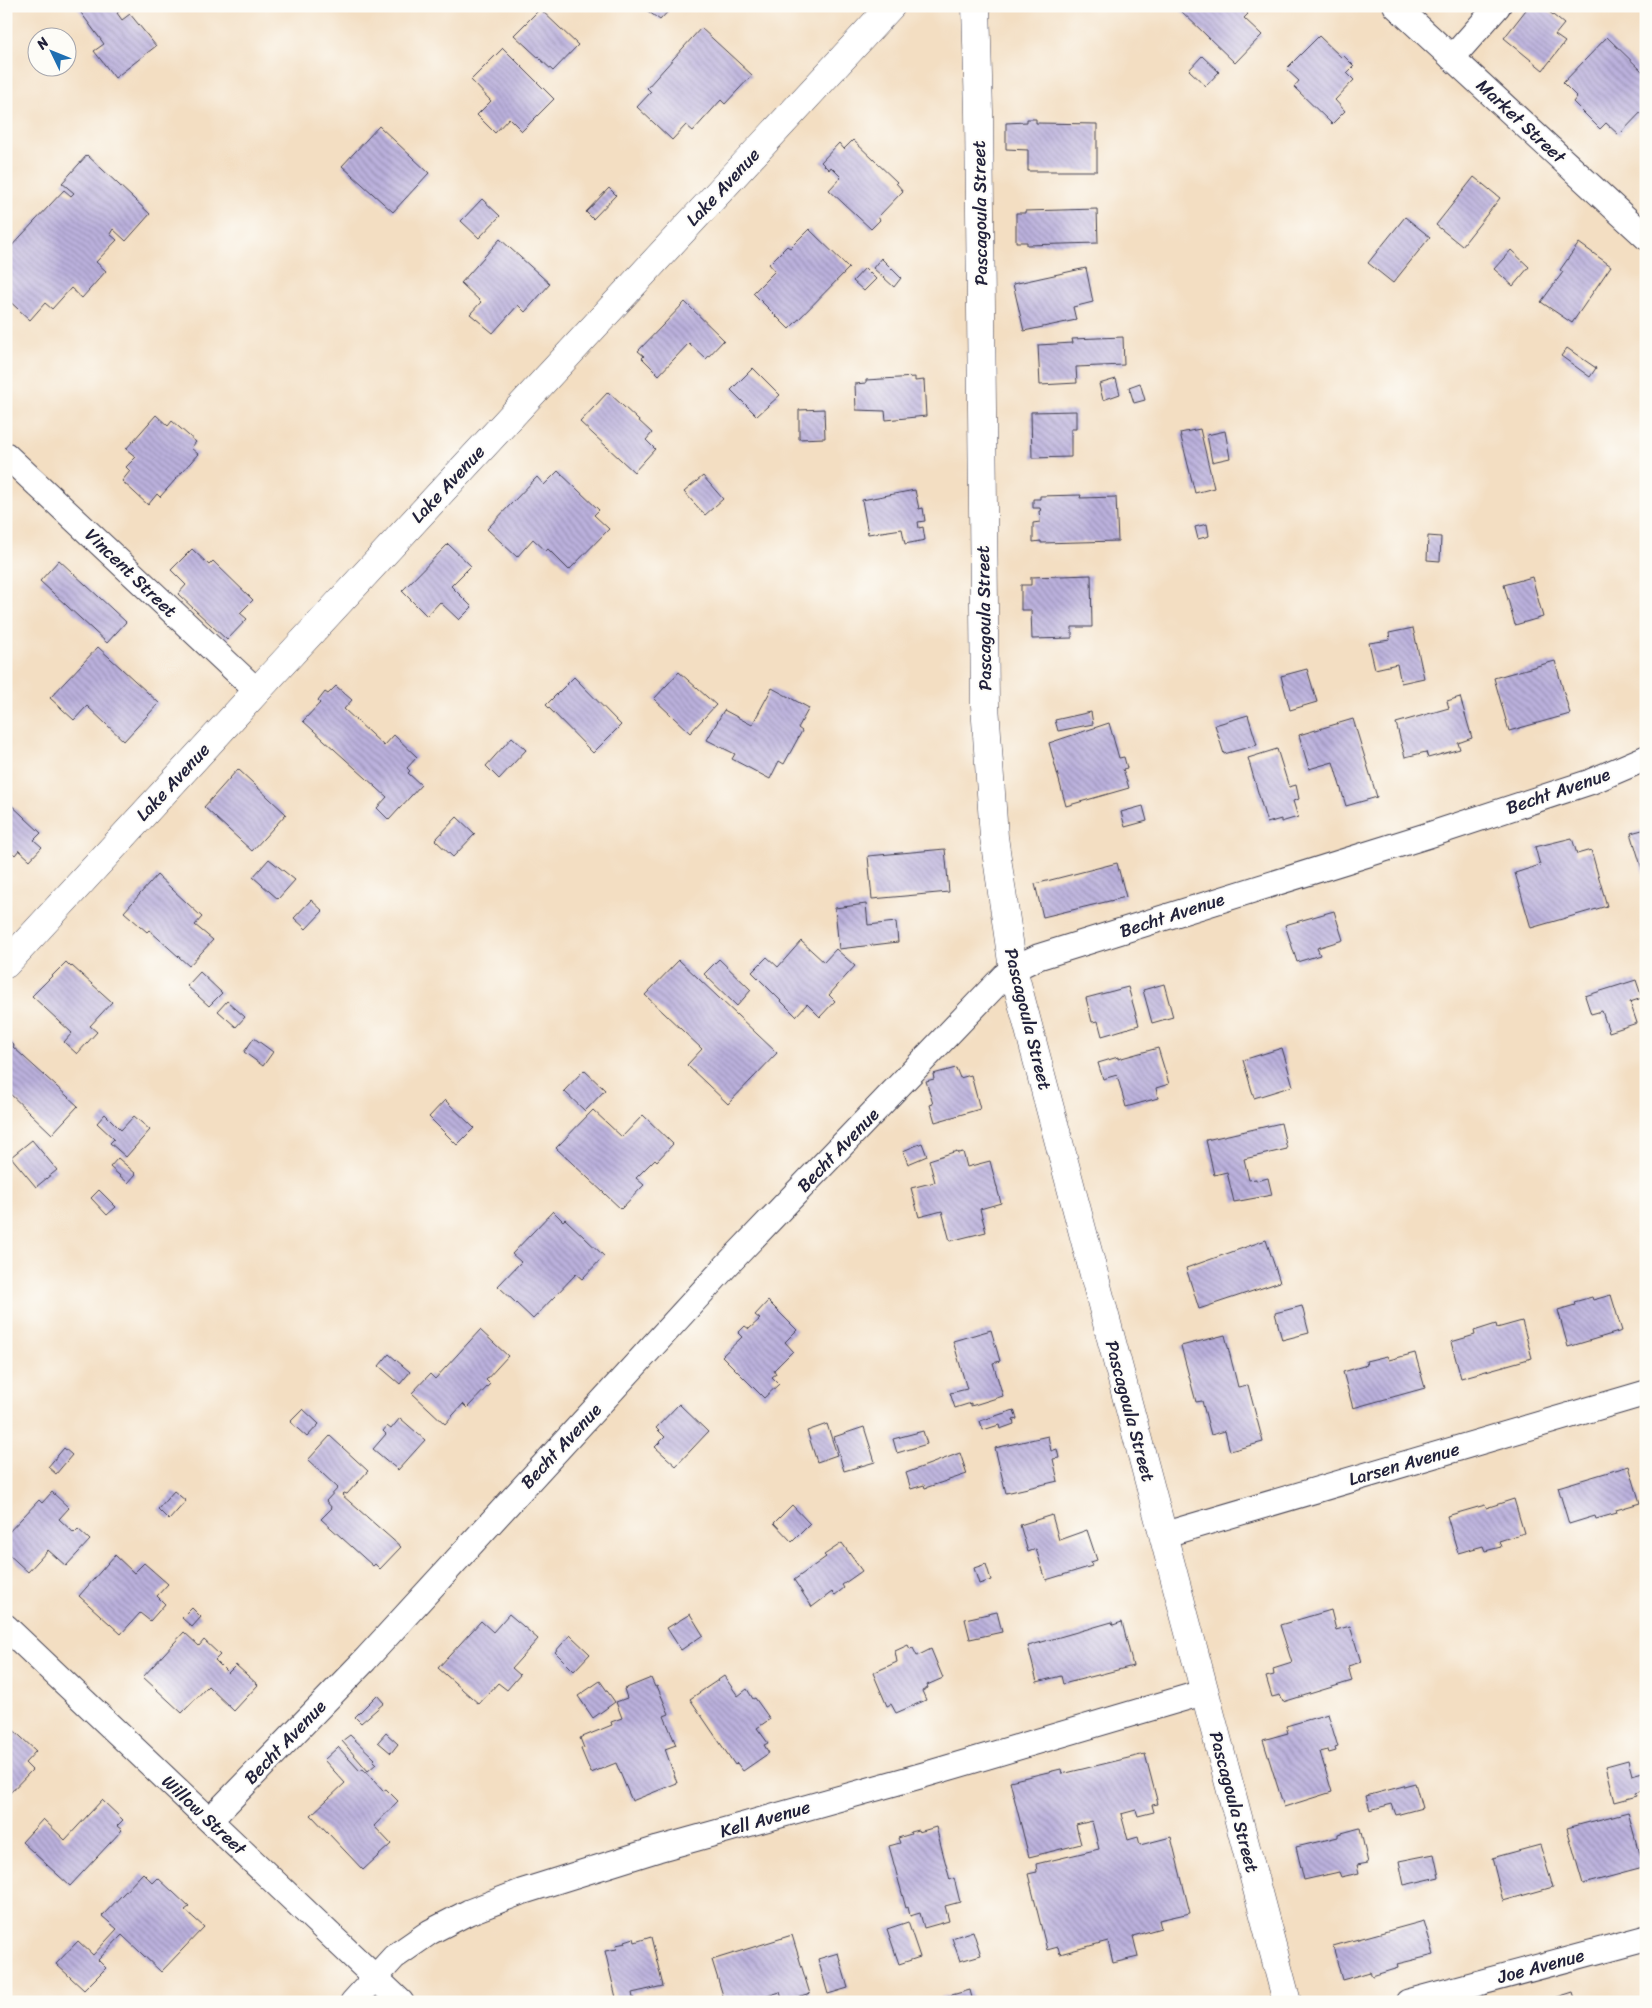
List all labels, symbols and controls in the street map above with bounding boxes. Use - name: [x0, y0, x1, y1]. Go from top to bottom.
- north arrow: [28, 28, 78, 78]
- text: N: [30, 31, 56, 56]
- street label: Market Street: [1469, 71, 1574, 172]
- street label: Lake Avenue: [678, 140, 768, 234]
- street label: Pascagoula Street: [963, 140, 997, 286]
- street label: Lake Avenue: [403, 437, 493, 531]
- street label: Vincent Street: [77, 520, 185, 626]
- street label: Pascagoula Street: [967, 545, 1001, 691]
- street label: Lake Avenue: [128, 735, 218, 829]
- street label: Becht Avenue: [1502, 758, 1615, 824]
- street label: Becht Avenue: [1115, 883, 1229, 947]
- street label: Pascagoula Street: [995, 945, 1061, 1093]
- street label: Becht Avenue: [789, 1100, 887, 1200]
- street label: Pascagoula Street: [1096, 1337, 1164, 1485]
- street label: Becht Avenue: [512, 1395, 610, 1497]
- street label: Larsen Avenue: [1345, 1433, 1463, 1495]
- street label: Becht Avenue: [236, 1692, 334, 1792]
- street label: Pascagoula Street: [1200, 1728, 1268, 1876]
- street label: Willow Street: [154, 1767, 255, 1864]
- street label: Kell Avenue: [716, 1791, 814, 1847]
- street label: Joe Avenue: [1493, 1939, 1588, 1993]

